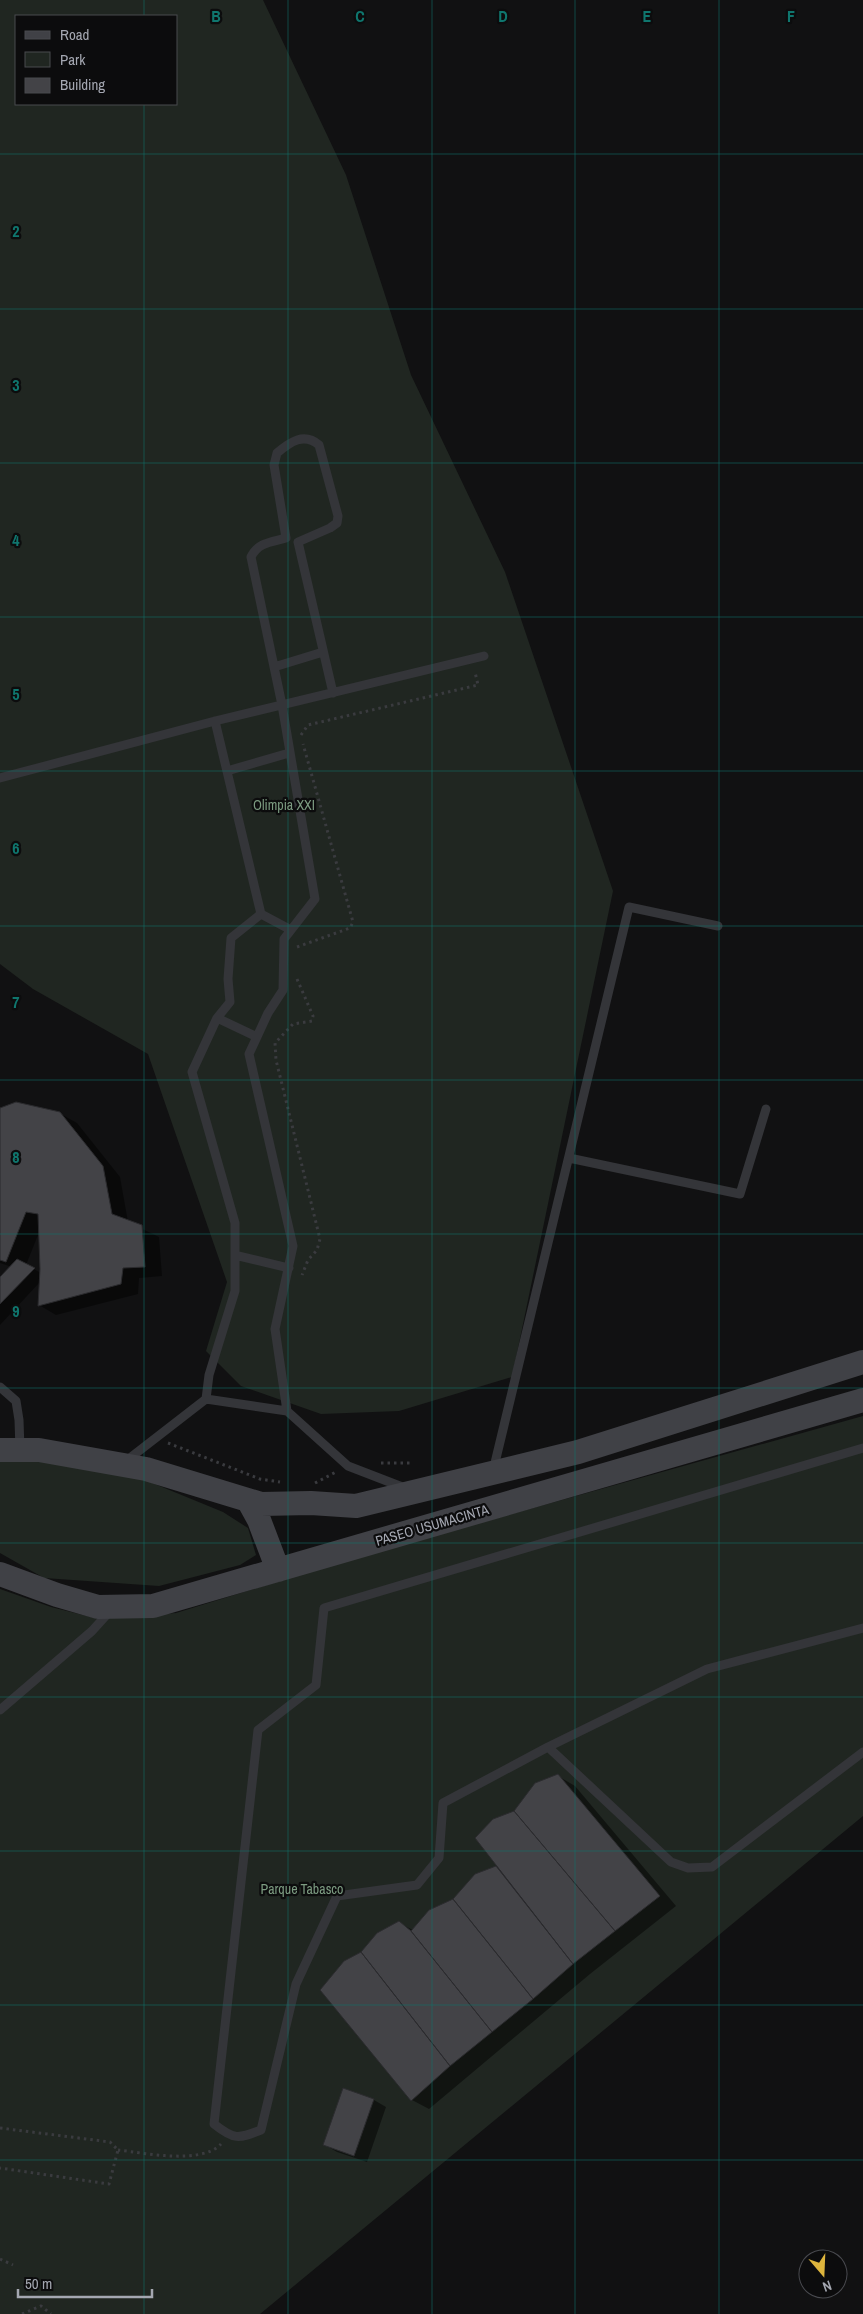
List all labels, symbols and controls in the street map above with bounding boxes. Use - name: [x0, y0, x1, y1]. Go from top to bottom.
- text: B: [211, 5, 221, 27]
- text: C: [355, 5, 365, 27]
- text: D: [498, 5, 508, 27]
- text: E: [643, 5, 652, 27]
- text: F: [787, 5, 795, 27]
- legend: [15, 15, 178, 105]
- text: Road: [60, 24, 89, 45]
- text: Park: [60, 49, 86, 70]
- text: Building: [60, 74, 105, 95]
- text: 2: [12, 220, 20, 242]
- text: 3: [12, 374, 20, 396]
- text: 4: [12, 529, 20, 551]
- text: 5: [12, 683, 20, 705]
- park label: Olimpia XXI: [253, 796, 315, 814]
- text: 6: [12, 837, 20, 859]
- text: 7: [12, 991, 20, 1013]
- text: 8: [12, 1146, 20, 1168]
- text: 9: [12, 1300, 20, 1322]
- street label: PASEO USUMACINTA: [373, 1500, 491, 1550]
- park label: Parque Tabasco: [261, 1880, 344, 1898]
- north arrow: [798, 2249, 848, 2299]
- scale bar: [18, 2266, 151, 2298]
- text: 50 m: [25, 2273, 52, 2294]
- text: N: [820, 2276, 834, 2296]

